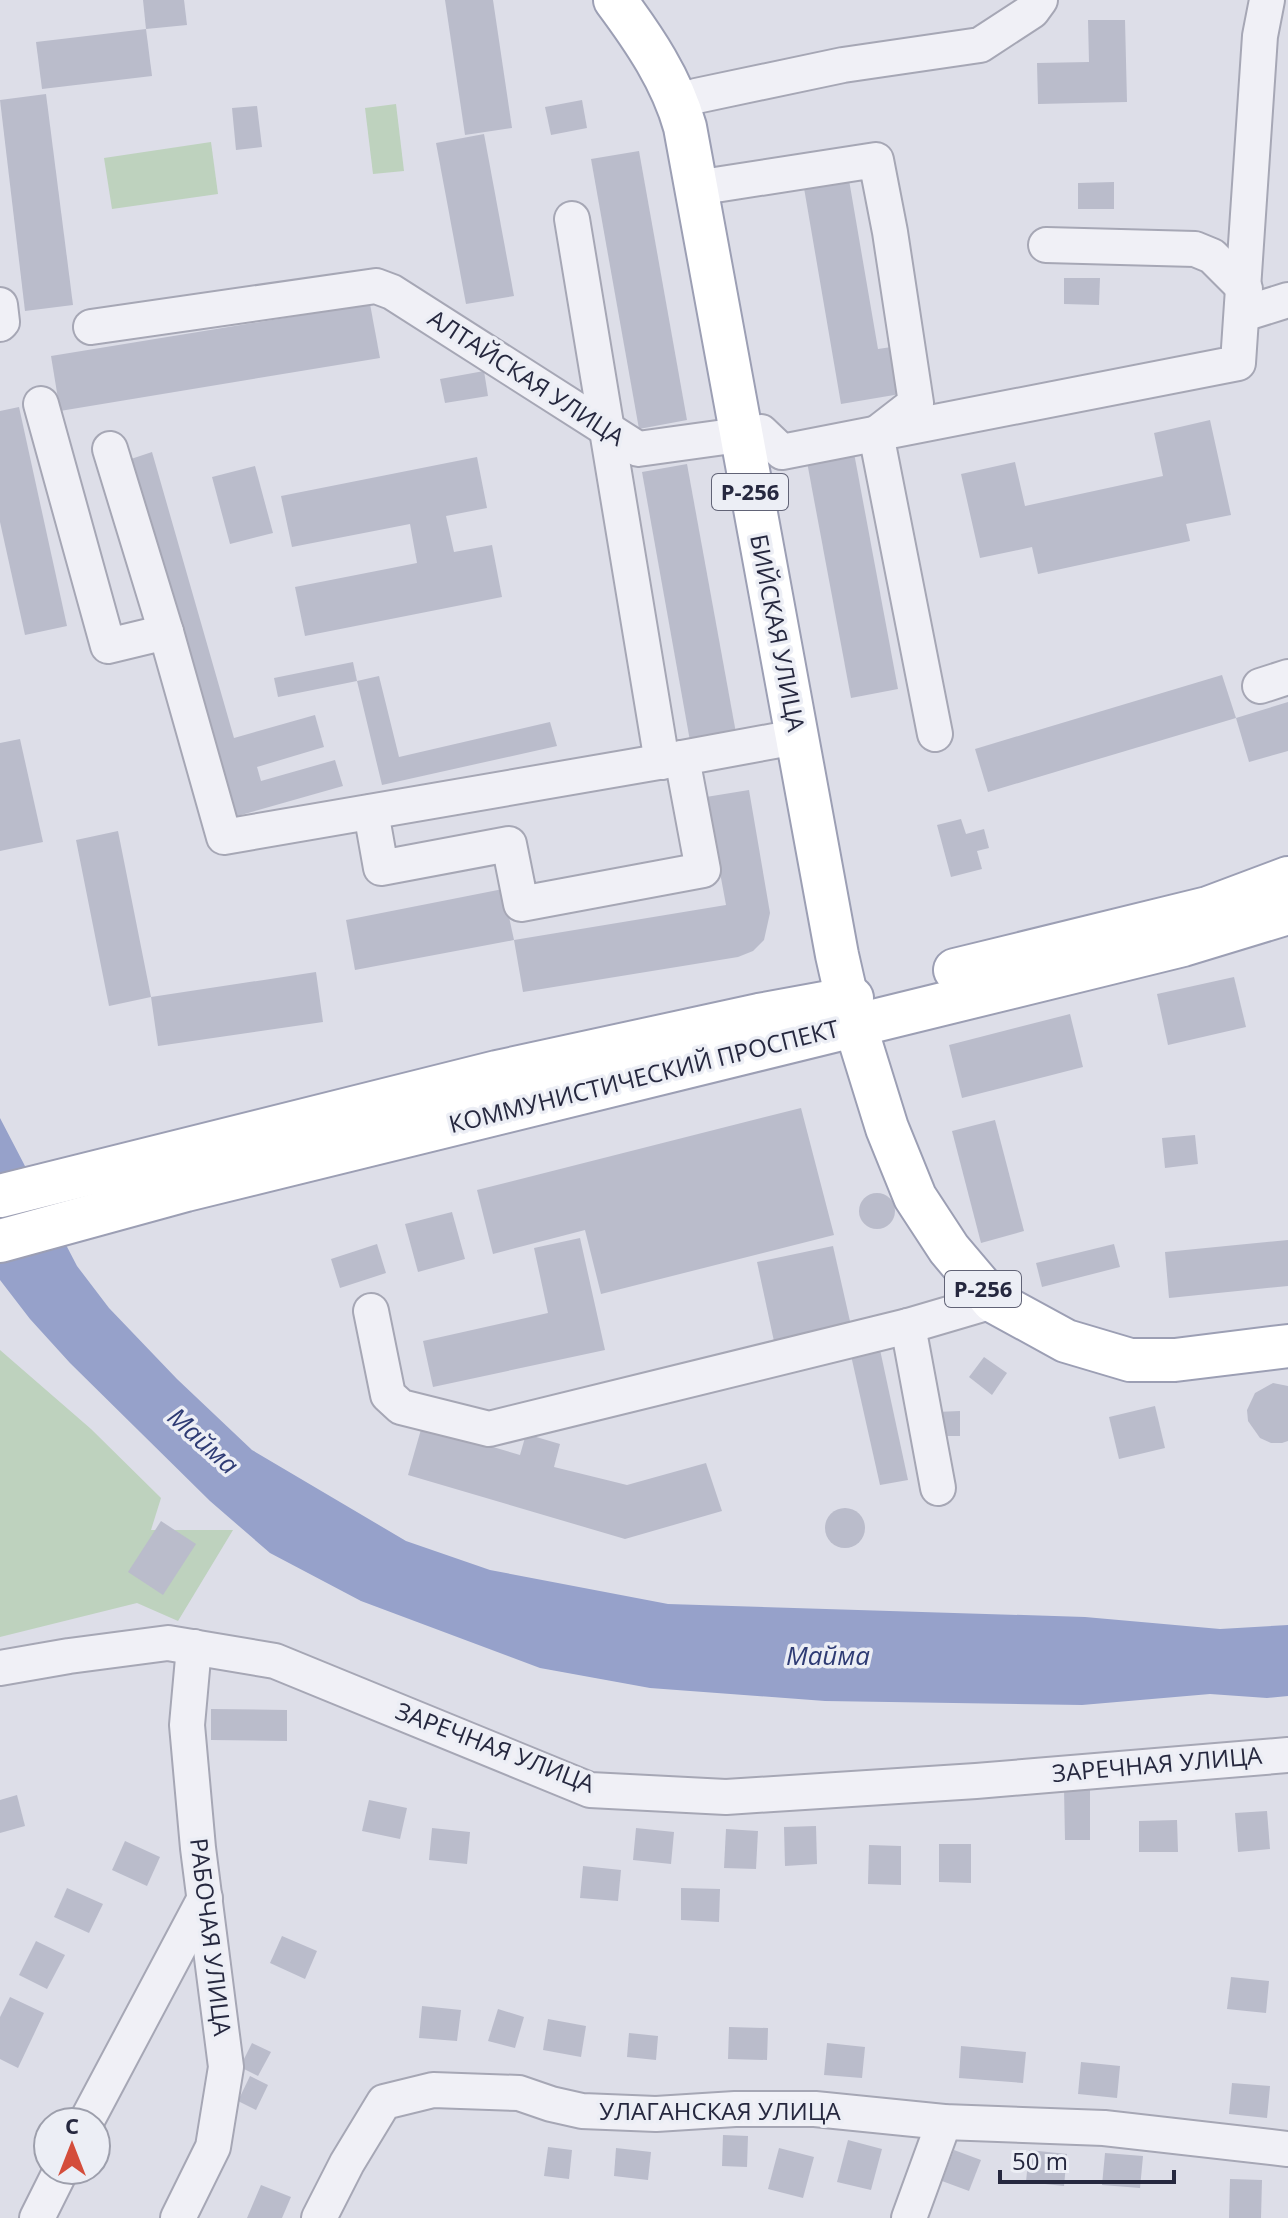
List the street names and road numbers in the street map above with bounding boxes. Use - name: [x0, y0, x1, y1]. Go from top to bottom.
- street label: АЛТАЙСКАЯ УЛИЦА: [422, 301, 632, 453]
- road number: Р-256: [712, 474, 788, 510]
- street label: БИЙСКАЯ УЛИЦА: [743, 531, 814, 735]
- street label: КОММУНИСТИЧЕСКИЙ ПРОСПЕКТ: [445, 1011, 842, 1140]
- road number: Р-256: [945, 1271, 1021, 1307]
- street label: ЗАРЕЧНАЯ УЛИЦА: [391, 1693, 601, 1800]
- street label: ЗАРЕЧНАЯ УЛИЦА: [1050, 1738, 1264, 1789]
- street label: РАБОЧАЯ УЛИЦА: [183, 1836, 240, 2038]
- street label: УЛАГАНСКАЯ УЛИЦА: [599, 2094, 842, 2127]

